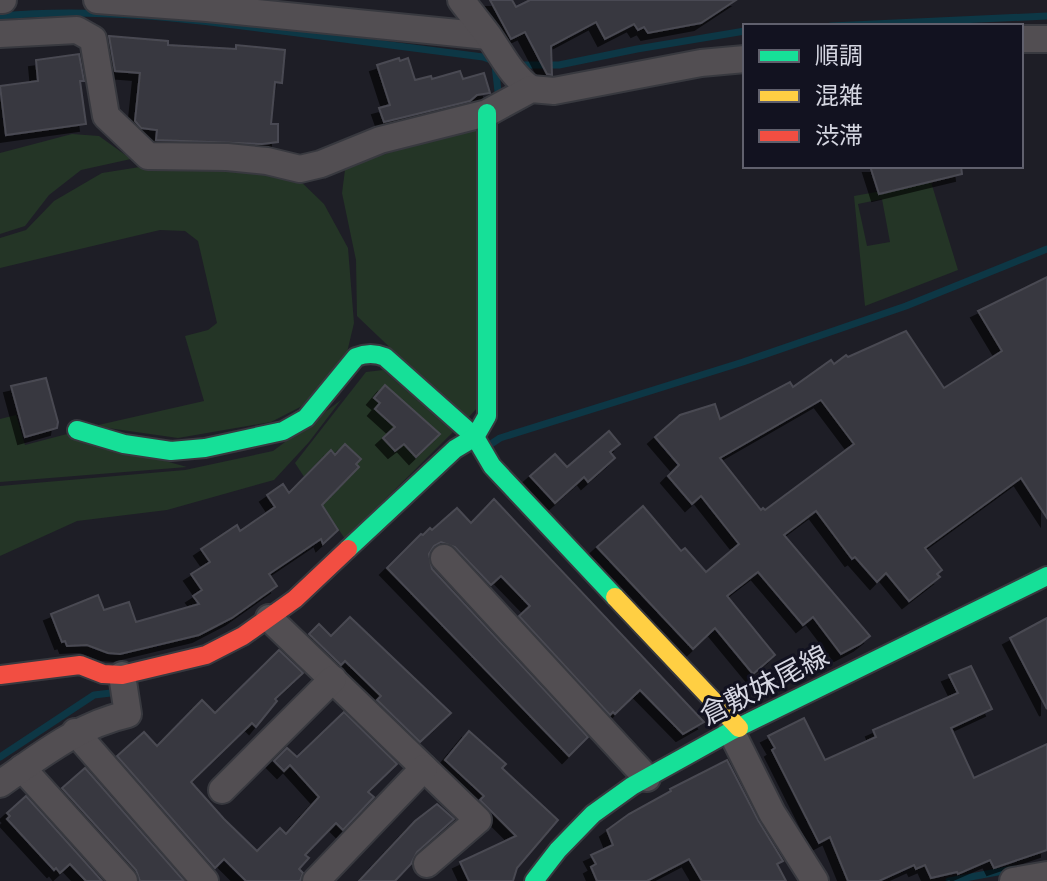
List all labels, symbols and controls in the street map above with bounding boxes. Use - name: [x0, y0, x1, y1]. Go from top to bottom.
- legend: [743, 24, 1023, 168]
- text: 順調: [815, 38, 863, 73]
- text: 混雑: [815, 78, 863, 113]
- text: 渋滞: [815, 118, 863, 153]
- street label: 倉敷妹尾線: [693, 635, 836, 735]

